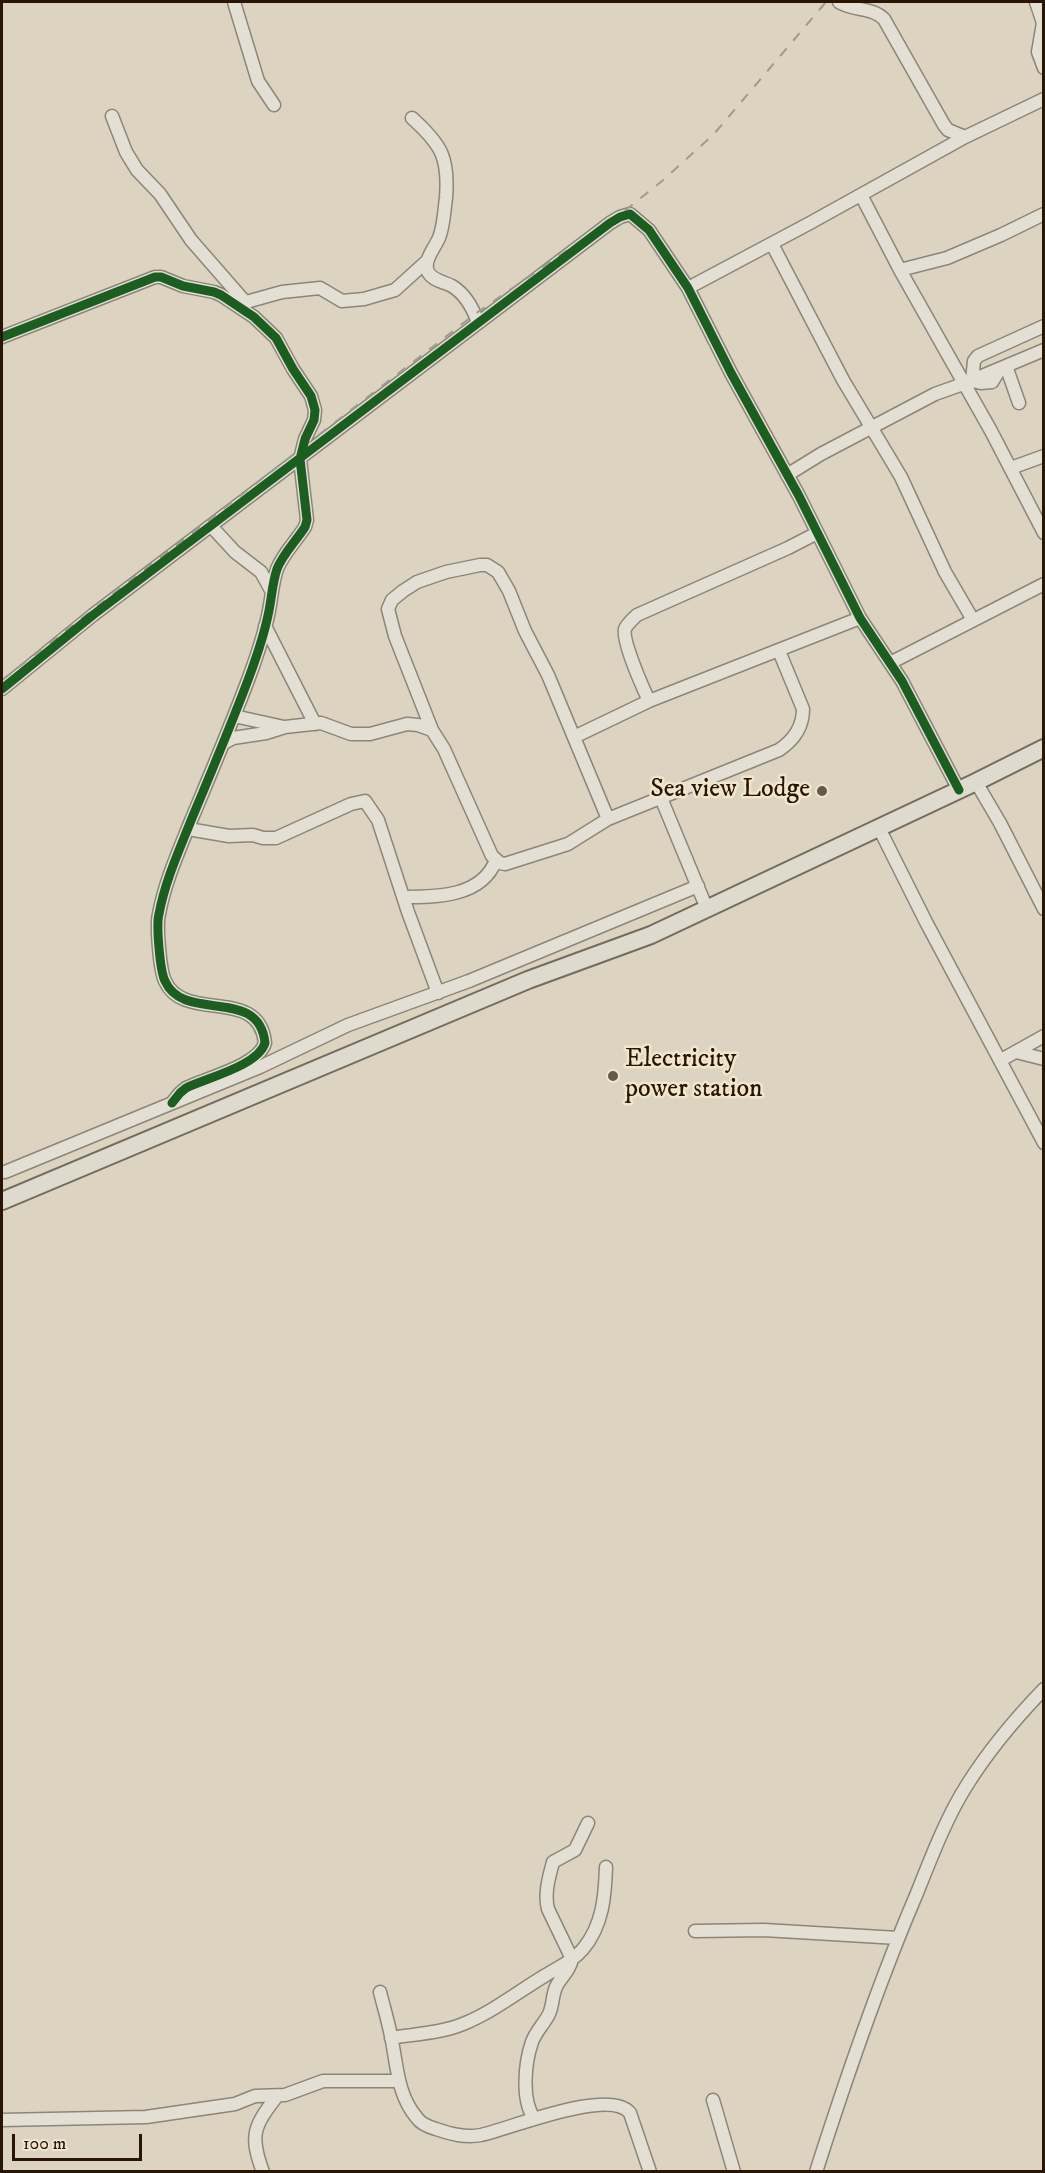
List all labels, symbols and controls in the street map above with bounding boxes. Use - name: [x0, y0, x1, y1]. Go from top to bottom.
- place label: Sea view Lodge: [650, 775, 810, 807]
- marker: Sea view Lodge: [815, 784, 829, 798]
- place label: Electricity power station: [625, 1045, 763, 1106]
- marker: Electricity power station: [606, 1069, 620, 1083]
- scale bar: [15, 2122, 146, 2160]
- text: 100 m: [23, 2133, 66, 2155]

